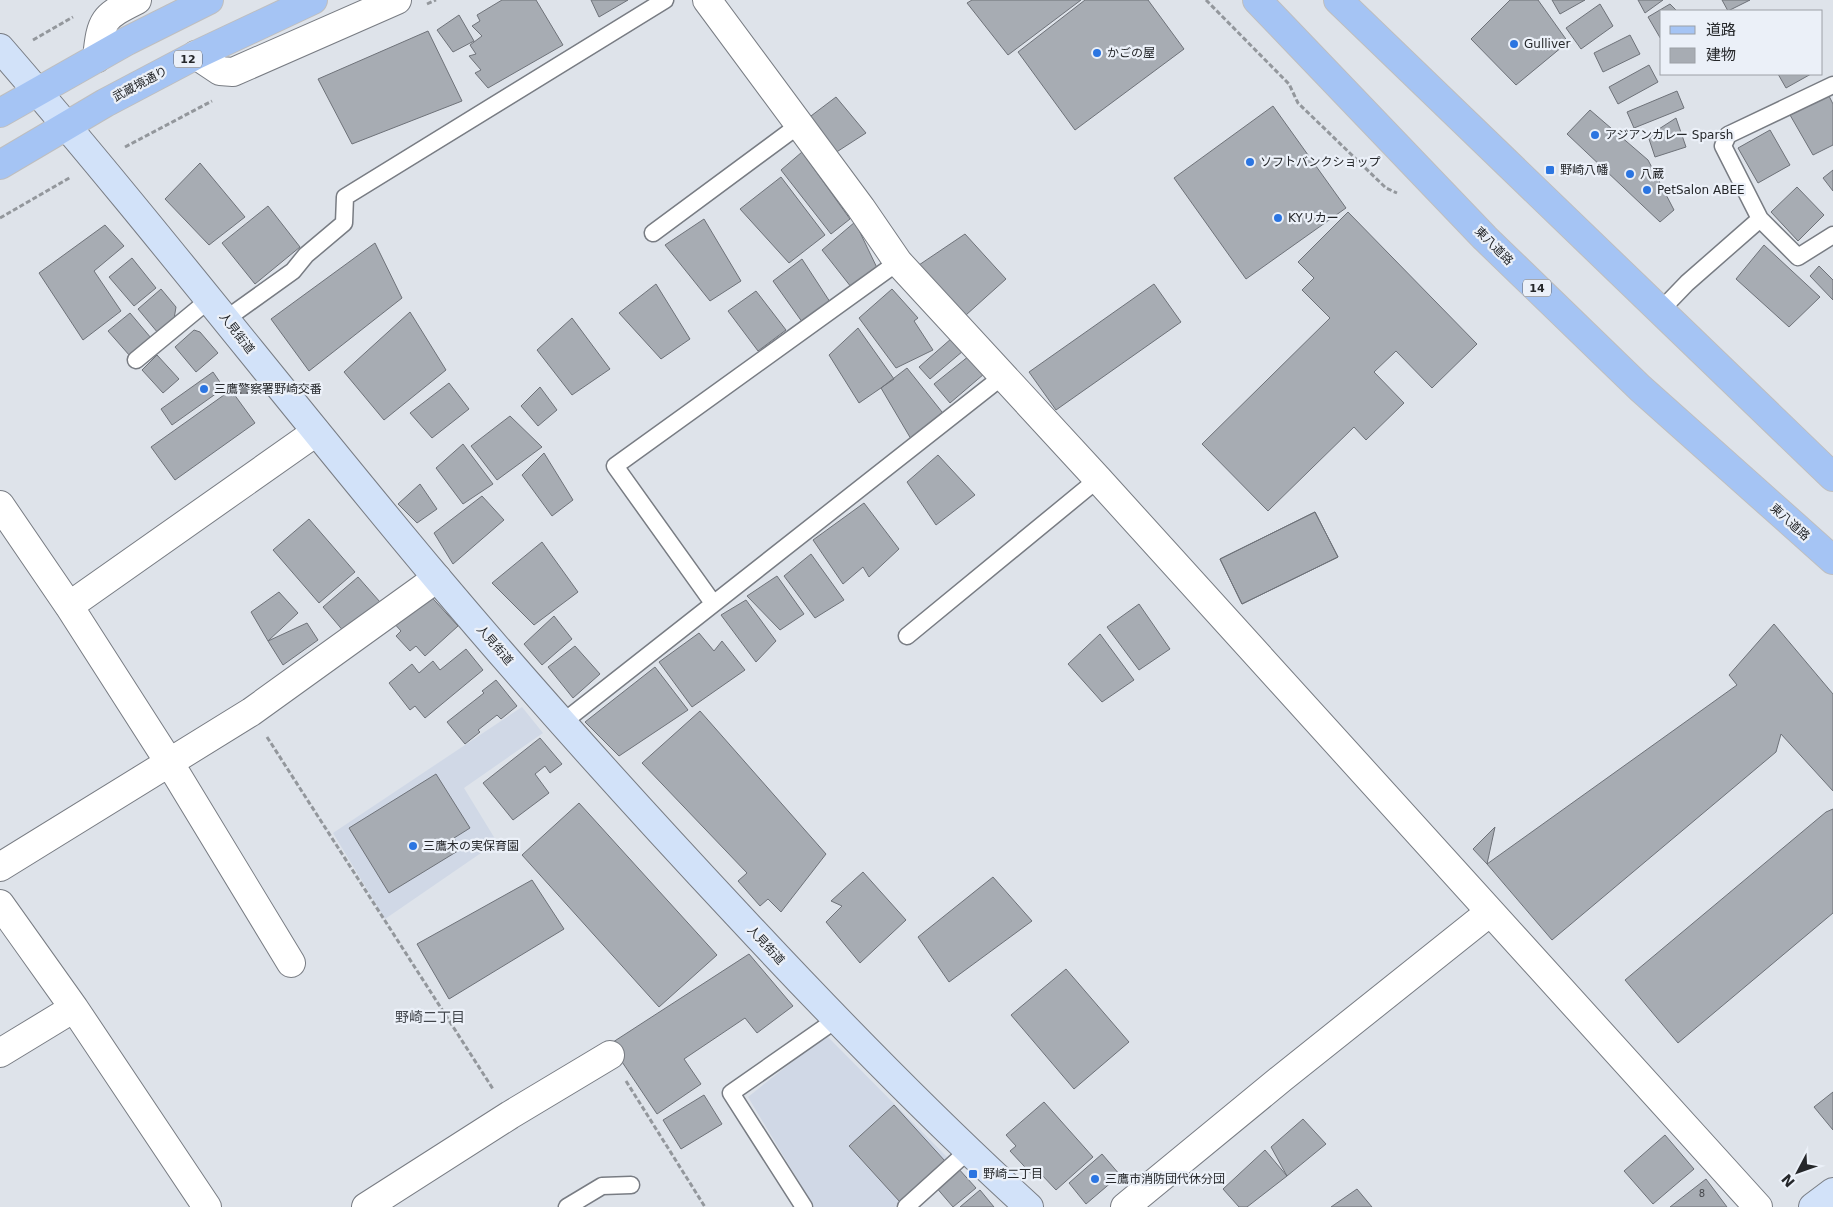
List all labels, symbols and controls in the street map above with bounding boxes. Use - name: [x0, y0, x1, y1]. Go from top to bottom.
- legend: [1660, 10, 1823, 75]
- text: 道路: [1706, 21, 1736, 39]
- place label: Gulliver: [1524, 37, 1570, 51]
- marker: Gulliver: [1508, 38, 1520, 50]
- place label: かごの屋: [1107, 46, 1155, 60]
- text: 建物: [1706, 46, 1736, 64]
- marker: かごの屋: [1091, 47, 1103, 59]
- road number: 12: [174, 51, 202, 68]
- street label: 武蔵境通り: [110, 64, 170, 104]
- place label: アジアンカレー Sparsh: [1605, 128, 1733, 142]
- marker: アジアンカレー Sparsh: [1589, 129, 1601, 141]
- place label: ソフトバンクショップ: [1260, 155, 1381, 169]
- marker: ソフトバンクショップ: [1244, 156, 1256, 168]
- place label: 野崎八幡: [1560, 163, 1608, 177]
- marker: 野崎八幡: [1544, 164, 1556, 176]
- place label: 八蔵: [1640, 167, 1664, 181]
- marker: 八蔵: [1624, 168, 1636, 180]
- place label: PetSalon ABEE: [1657, 183, 1745, 197]
- marker: PetSalon ABEE: [1641, 184, 1653, 196]
- place label: KYリカー: [1288, 211, 1339, 225]
- marker: KYリカー: [1272, 212, 1284, 224]
- street label: 東八道路: [1472, 224, 1516, 268]
- road number: 14: [1523, 280, 1551, 296]
- street label: 人見街道: [217, 310, 257, 356]
- place label: 三鷹警察署野崎交番: [214, 382, 322, 396]
- marker: 三鷹警察署野崎交番: [198, 383, 210, 395]
- street label: 東八道路: [1767, 501, 1813, 543]
- street label: 人見街道: [474, 622, 516, 668]
- place label: 三鷹木の実保育園: [423, 839, 519, 853]
- marker: 三鷹木の実保育園: [407, 840, 419, 852]
- street label: 人見街道: [745, 923, 787, 967]
- district label: 野崎二丁目: [395, 1009, 465, 1025]
- north arrow: [1773, 1147, 1823, 1197]
- place label: 野崎二丁目: [983, 1167, 1043, 1181]
- marker: 野崎二丁目: [967, 1168, 979, 1180]
- text: N: [1778, 1171, 1798, 1190]
- place label: 三鷹市消防団代休分団: [1105, 1172, 1225, 1186]
- marker: 三鷹市消防団代休分団: [1089, 1173, 1101, 1185]
- house number: 8: [1699, 1188, 1705, 1199]

